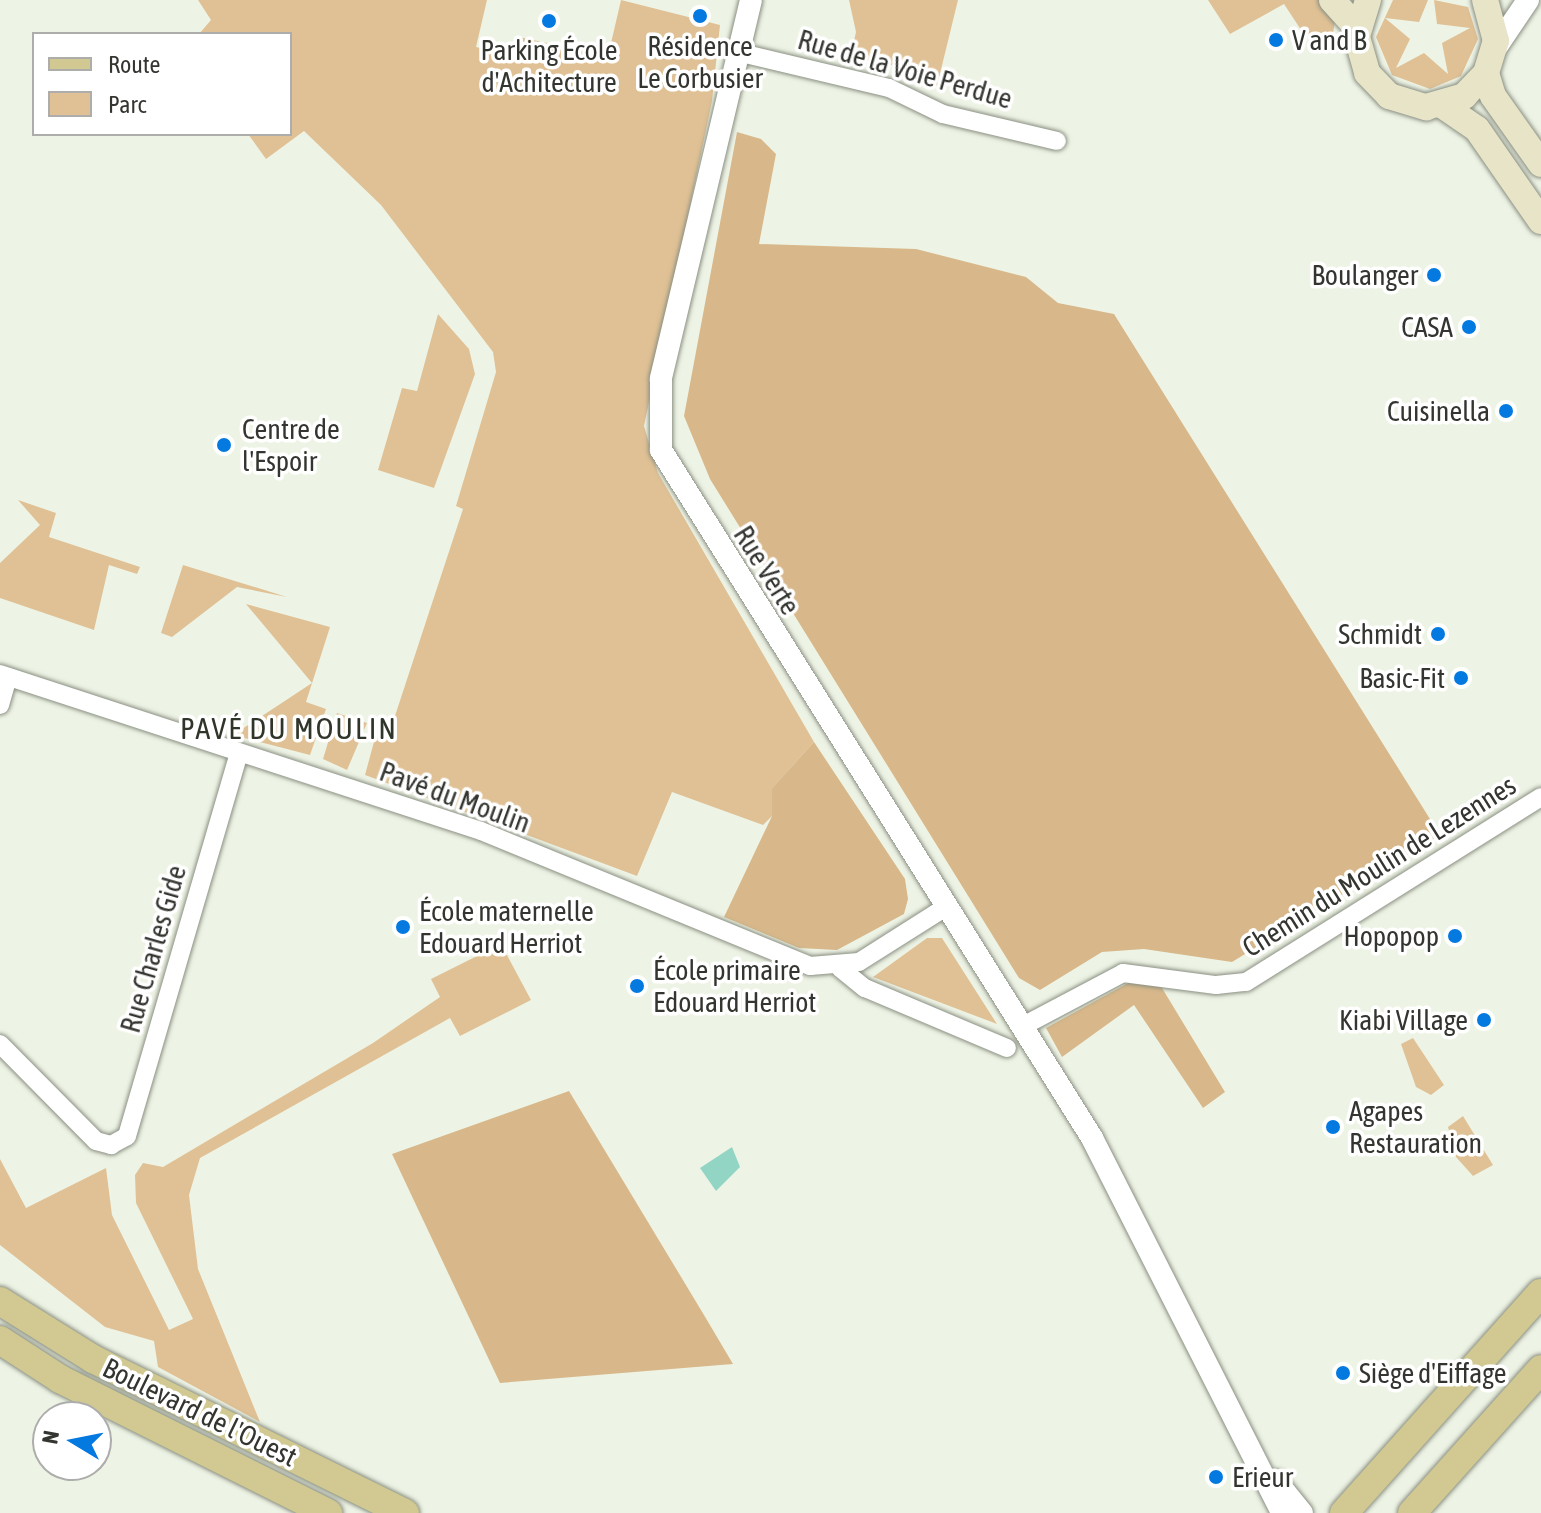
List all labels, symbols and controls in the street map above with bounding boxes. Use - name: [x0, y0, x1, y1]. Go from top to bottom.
- marker: Résidence Le Corbusier: [691, 7, 709, 25]
- marker: Parking École d'Achitecture: [540, 12, 558, 30]
- street label: Rue de la Voie Perdue: [794, 22, 1016, 116]
- place label: V and B: [1292, 23, 1367, 57]
- place label: Résidence Le Corbusier: [637, 29, 763, 95]
- marker: V and B: [1267, 31, 1285, 49]
- legend: [32, 32, 292, 136]
- place label: Parking École d'Achitecture: [480, 33, 618, 99]
- text: Route: [108, 51, 160, 78]
- text: Parc: [108, 91, 146, 118]
- place label: Boulanger: [1312, 258, 1418, 292]
- marker: Boulanger: [1425, 266, 1443, 284]
- place label: CASA: [1401, 310, 1453, 344]
- marker: CASA: [1460, 318, 1478, 336]
- place label: Cuisinella: [1387, 394, 1490, 428]
- marker: Cuisinella: [1497, 402, 1515, 420]
- place label: Centre de l'Espoir: [242, 412, 340, 478]
- marker: Centre de l'Espoir: [213, 434, 235, 456]
- street label: Rue Verte: [727, 519, 807, 621]
- place label: Schmidt: [1338, 617, 1422, 651]
- marker: Schmidt: [1429, 625, 1447, 643]
- place label: Basic-Fit: [1359, 661, 1445, 695]
- marker: Basic-Fit: [1452, 669, 1470, 687]
- district label: PAVÉ DU MOULIN: [180, 710, 398, 746]
- street label: Pavé du Moulin: [375, 754, 535, 840]
- street label: Chemin du Moulin de Lezennes: [1236, 768, 1522, 964]
- street label: Rue Charles Gide: [113, 862, 193, 1036]
- place label: École maternelle Edouard Herriot: [419, 894, 594, 960]
- marker: École maternelle Edouard Herriot: [394, 918, 412, 936]
- place label: Hopopop: [1343, 919, 1439, 953]
- marker: Hopopop: [1446, 927, 1464, 945]
- place label: École primaire Edouard Herriot: [653, 953, 816, 1019]
- marker: École primaire Edouard Herriot: [628, 977, 646, 995]
- place label: Kiabi Village: [1339, 1003, 1468, 1037]
- marker: Kiabi Village: [1475, 1011, 1493, 1029]
- place label: Agapes Restauration: [1349, 1094, 1482, 1160]
- marker: Agapes Restauration: [1324, 1118, 1342, 1136]
- street label: Boulevard de l'Ouest: [98, 1351, 302, 1473]
- place label: Siège d'Eiffage: [1359, 1356, 1507, 1390]
- marker: Siège d'Eiffage: [1334, 1364, 1352, 1382]
- north arrow: [32, 1401, 112, 1481]
- text: N: [36, 1429, 64, 1446]
- place label: Erieur: [1232, 1460, 1293, 1494]
- marker: Erieur: [1207, 1468, 1225, 1486]

